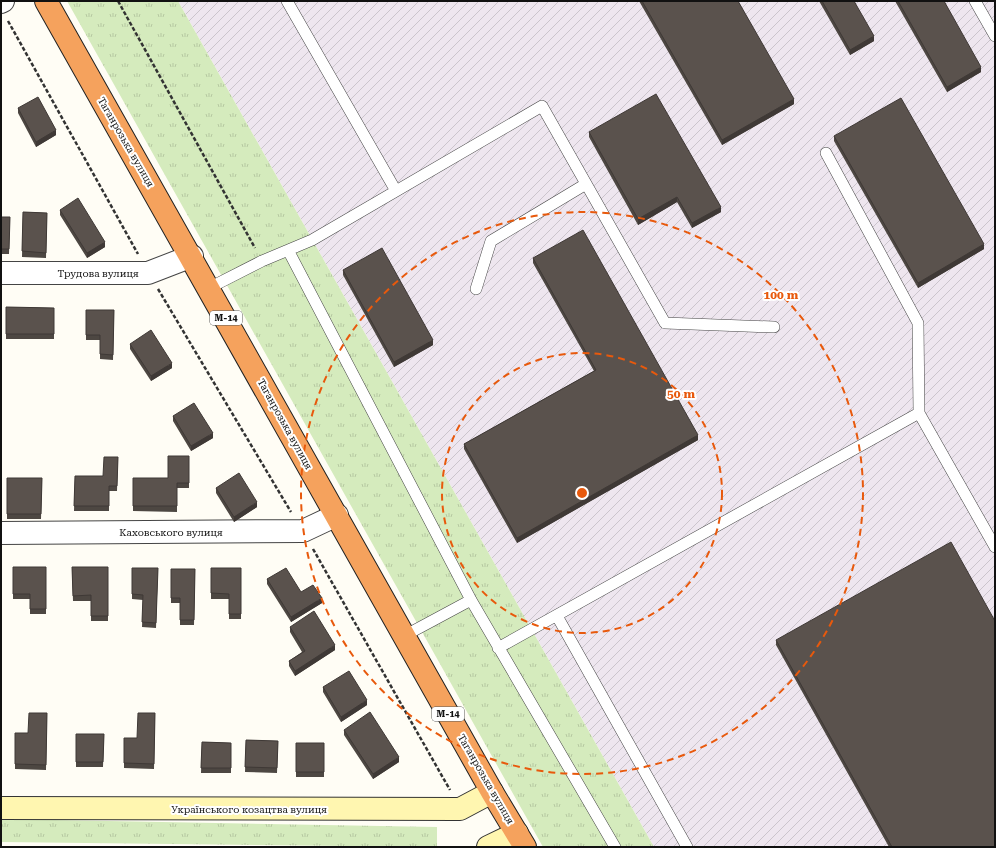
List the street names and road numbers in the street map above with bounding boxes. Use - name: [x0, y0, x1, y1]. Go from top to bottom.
- street label: Таганрозька вулиця: [96, 95, 156, 189]
- street label: Трудова вулиця: [57, 268, 139, 279]
- road number: М-14: [210, 311, 242, 325]
- street label: Таганрозька вулиця: [256, 377, 315, 471]
- street label: Каховського вулиця: [119, 527, 223, 538]
- road number: М-14: [432, 707, 464, 721]
- street label: Таганрозька вулиця: [456, 732, 516, 826]
- street label: Українського козацтва вулиця: [171, 804, 327, 815]

